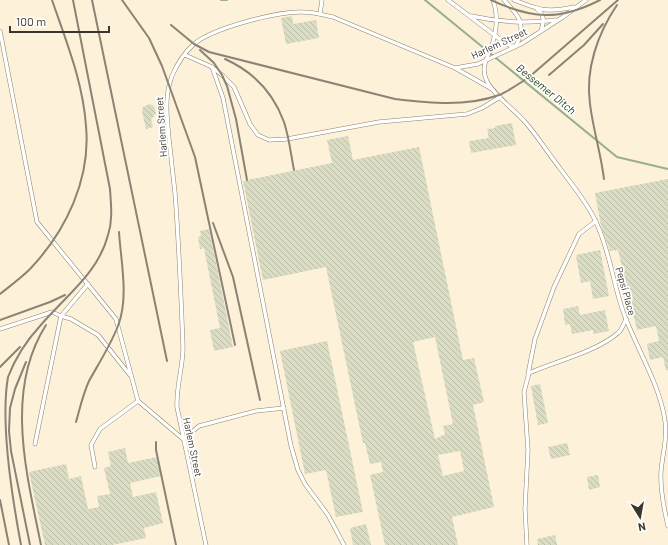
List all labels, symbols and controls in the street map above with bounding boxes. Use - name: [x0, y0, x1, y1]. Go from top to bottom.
- scale bar: [10, 8, 109, 34]
- text: 100 m: [16, 14, 46, 28]
- street label: Harlem Street: [469, 25, 529, 61]
- water label: Bessemer Ditch: [514, 61, 579, 117]
- street label: Harlem Street: [153, 96, 169, 158]
- street label: Pepsi Place: [613, 265, 639, 317]
- street label: Harlem Street: [181, 416, 205, 478]
- north arrow: [620, 497, 660, 537]
- text: N: [637, 520, 647, 534]

